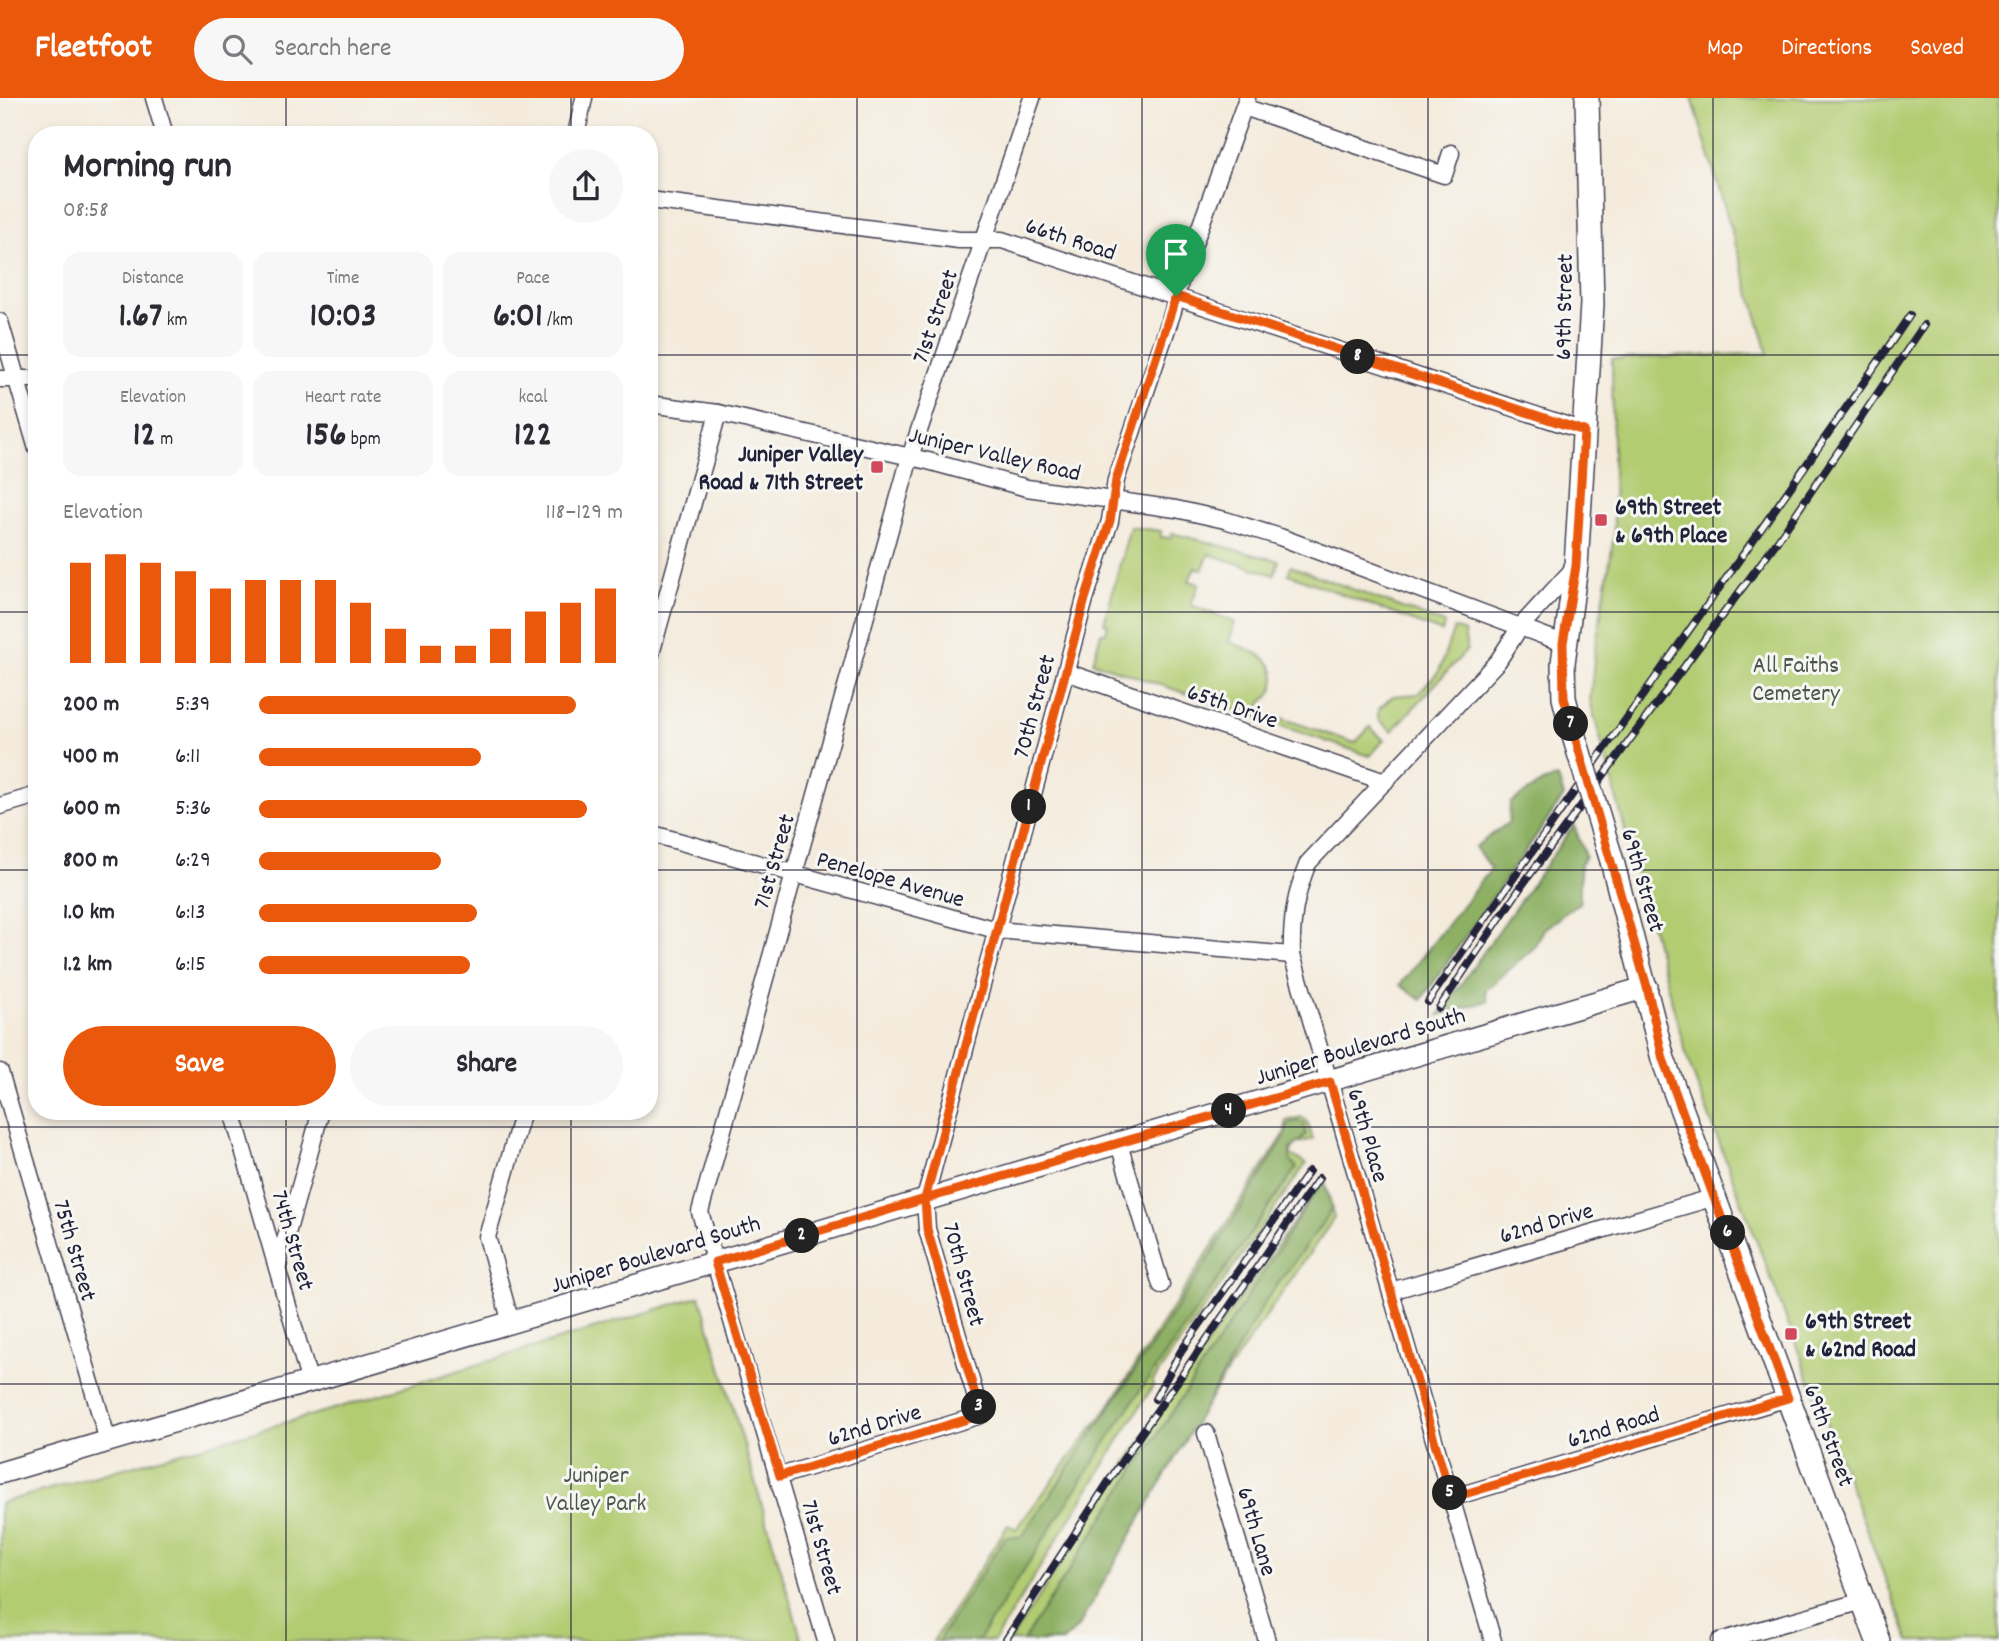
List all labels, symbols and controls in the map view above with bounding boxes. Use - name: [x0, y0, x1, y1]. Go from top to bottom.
- search box: [194, 18, 684, 81]
- text: Fleetfoot: [35, 26, 152, 73]
- icon: search: [218, 30, 256, 68]
- text: Search here: [274, 31, 391, 68]
- text: Map: [1707, 32, 1743, 66]
- text: Directions: [1781, 32, 1872, 66]
- text: Saved: [1910, 32, 1964, 66]
- text: Morning run: [63, 141, 232, 196]
- button: share: [549, 149, 623, 223]
- text: 08:58: [63, 195, 108, 228]
- street label: 66th Road: [1020, 210, 1120, 272]
- pin: [1146, 224, 1206, 296]
- icon: arrive: [1157, 235, 1195, 273]
- street label: 69th Street: [1548, 253, 1584, 361]
- street label: 71st Street: [905, 265, 969, 368]
- text: Distance: [122, 266, 184, 293]
- text: Time: [327, 266, 359, 293]
- text: Pace: [516, 266, 550, 293]
- text: 1.67: [118, 293, 162, 343]
- text: 10:03: [309, 293, 377, 343]
- text: 6:01: [493, 293, 543, 343]
- text: km: [162, 308, 188, 335]
- text: /km: [543, 308, 573, 335]
- pin: 8: [1340, 340, 1376, 374]
- text: 8: [1354, 343, 1361, 370]
- text: Elevation: [120, 385, 186, 412]
- text: Heart rate: [305, 385, 381, 412]
- text: kcal: [519, 385, 547, 412]
- text: 12: [133, 412, 156, 462]
- text: 156: [305, 412, 346, 462]
- text: 122: [514, 412, 552, 462]
- street label: Juniper Valley Road: [905, 420, 1084, 492]
- text: m: [156, 427, 173, 454]
- text: bpm: [346, 427, 381, 454]
- place label: Juniper Valley Road & 71th Street: [698, 439, 864, 501]
- marker: Juniper Valley Road & 71th Street: [869, 459, 885, 475]
- place label: 69th Street & 69th Place: [1615, 492, 1728, 554]
- text: Elevation: [63, 497, 143, 530]
- text: 118–129 m: [546, 497, 623, 530]
- marker: 69th Street & 69th Place: [1593, 512, 1609, 528]
- park label: All Faiths Cemetery: [1752, 650, 1841, 712]
- street label: 70th Street: [1006, 651, 1066, 762]
- street label: 65th Drive: [1182, 676, 1282, 739]
- text: 200 m: [63, 689, 119, 722]
- text: 5:39: [175, 689, 210, 722]
- pin: 7: [1554, 706, 1588, 742]
- text: 7: [1567, 710, 1574, 737]
- text: 400 m: [63, 741, 119, 774]
- text: 6:11: [175, 741, 200, 774]
- pin: 1: [1012, 790, 1046, 824]
- text: 600 m: [63, 793, 120, 826]
- text: 5:36: [175, 793, 211, 826]
- text: 1: [1026, 793, 1031, 820]
- street label: 71st Street: [746, 810, 806, 913]
- street label: 69th Street: [1610, 825, 1672, 937]
- street label: Penelope Avenue: [812, 844, 968, 918]
- text: 800 m: [63, 845, 118, 878]
- text: 6:29: [175, 845, 211, 878]
- text: 1.0 km: [63, 897, 115, 930]
- text: 6:13: [175, 897, 205, 930]
- text: 1.2 km: [63, 949, 112, 982]
- text: 6:15: [175, 949, 206, 982]
- street label: Juniper Boulevard South: [1252, 1000, 1470, 1096]
- button: Save: [63, 1026, 336, 1106]
- button: Share: [350, 1026, 623, 1106]
- street label: 69th Place: [1337, 1085, 1396, 1187]
- pin: 4: [1212, 1094, 1246, 1128]
- text: 4: [1225, 1097, 1232, 1124]
- street label: 74th Street: [261, 1187, 322, 1295]
- street label: 62nd Drive: [1496, 1195, 1598, 1255]
- street label: 75th Street: [42, 1196, 104, 1306]
- street label: Juniper Boulevard South: [547, 1208, 765, 1304]
- pin: 6: [1710, 1216, 1746, 1250]
- pin: 2: [784, 1218, 820, 1254]
- street label: 70th Street: [932, 1219, 992, 1330]
- text: 6: [1723, 1219, 1732, 1246]
- text: 2: [797, 1222, 806, 1249]
- place label: 69th Street & 62nd Road: [1805, 1306, 1916, 1368]
- marker: 69th Street & 62nd Road: [1783, 1326, 1799, 1342]
- street label: 69th Street: [1793, 1380, 1861, 1492]
- pin: 3: [962, 1390, 996, 1424]
- text: 3: [974, 1393, 983, 1420]
- street label: 62nd Drive: [824, 1397, 926, 1457]
- street label: 62nd Road: [1563, 1399, 1664, 1459]
- park label: Juniper Valley Park: [546, 1460, 646, 1522]
- pin: 5: [1432, 1476, 1468, 1510]
- text: 5: [1445, 1479, 1454, 1506]
- street label: 69th Lane: [1226, 1483, 1284, 1580]
- street label: 71st Street: [790, 1496, 850, 1599]

